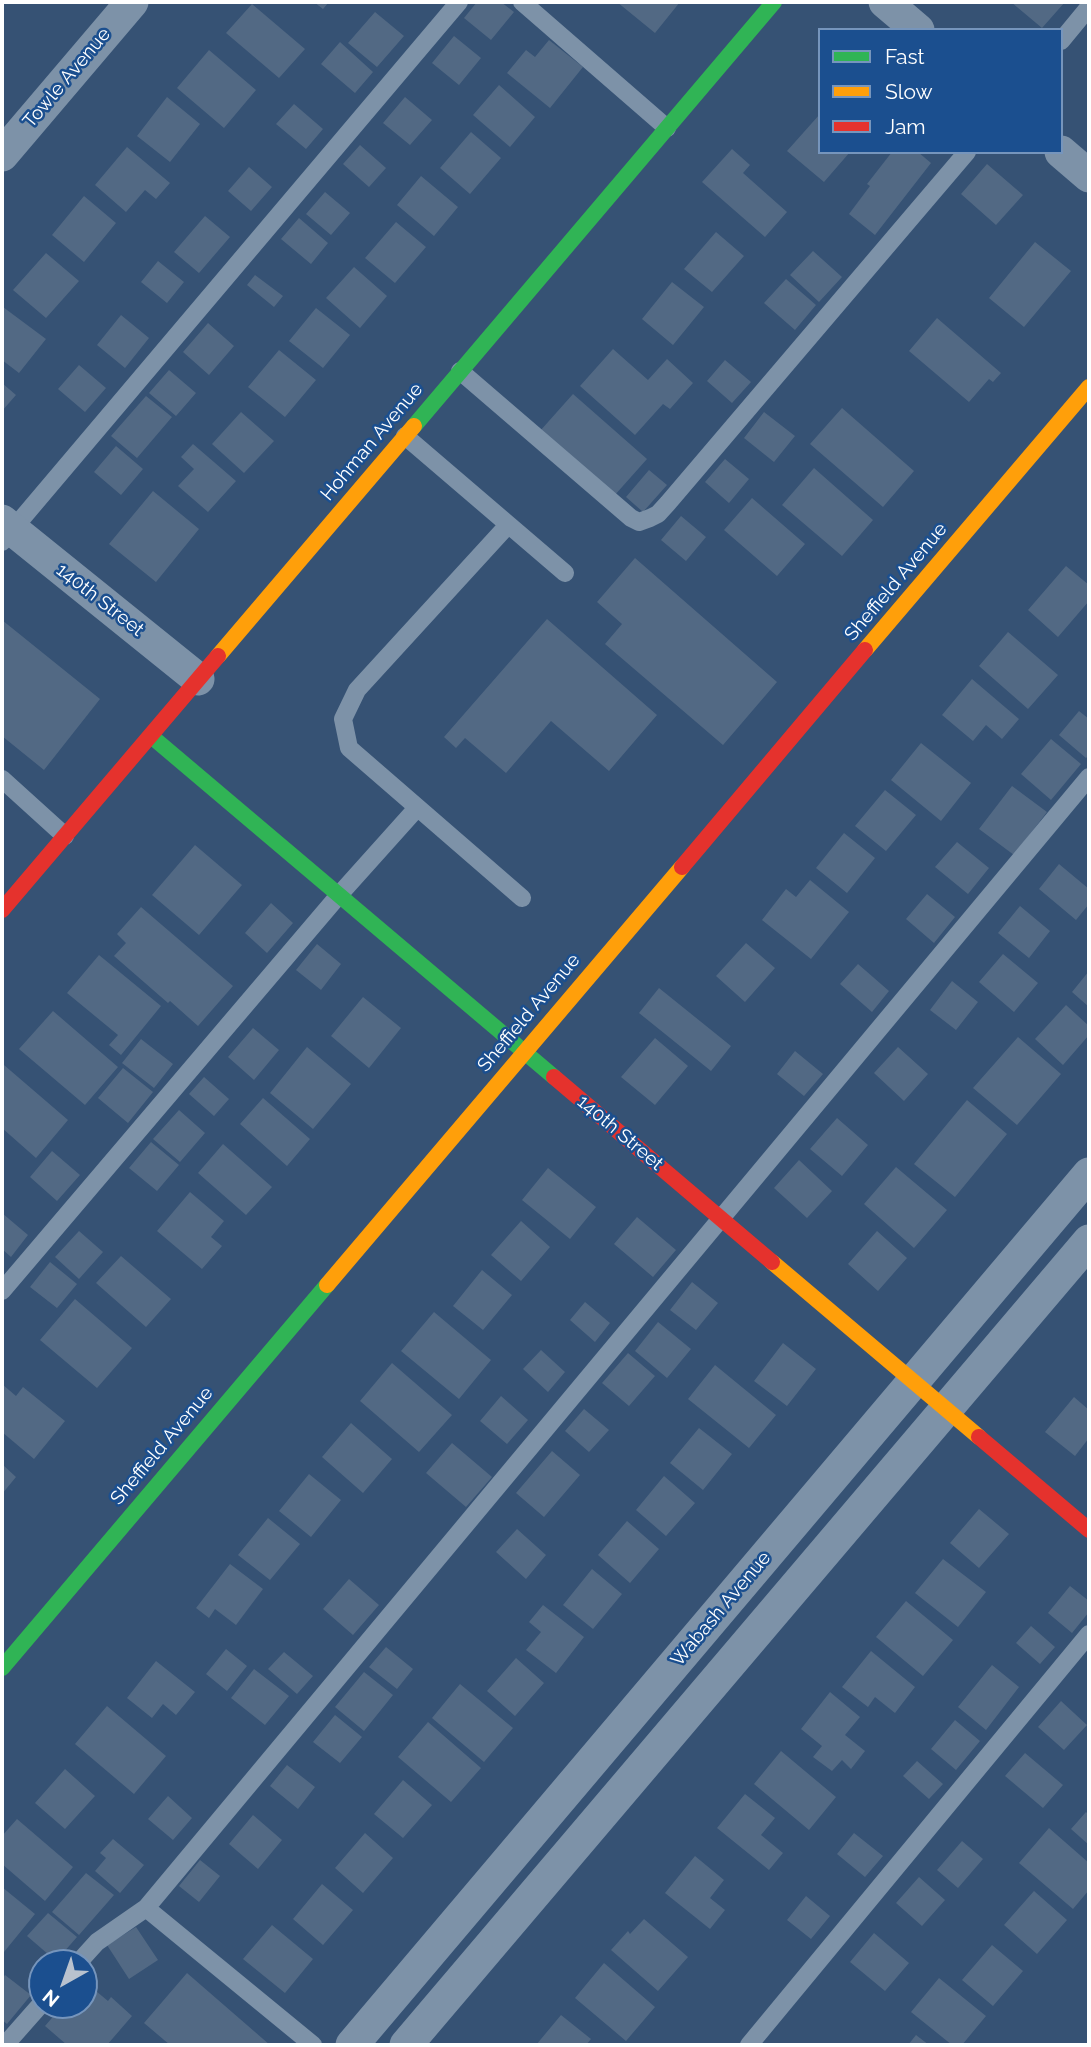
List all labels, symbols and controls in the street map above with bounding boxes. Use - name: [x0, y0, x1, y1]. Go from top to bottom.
- street label: Towle Avenue: [19, 23, 115, 133]
- legend: [818, 28, 1063, 154]
- text: Fast: [885, 44, 925, 69]
- text: Slow: [885, 79, 933, 104]
- text: Jam: [885, 114, 926, 139]
- street label: Hohman Avenue: [316, 379, 428, 505]
- street label: Sheffield Avenue: [840, 518, 952, 646]
- street label: 140th Street: [52, 559, 148, 641]
- street label: Sheffield Avenue: [473, 949, 585, 1077]
- street label: 140th Street: [572, 1090, 668, 1176]
- street label: Sheffield Avenue: [106, 1382, 218, 1510]
- street label: Wabash Avenue: [666, 1547, 776, 1671]
- north arrow: [28, 1949, 98, 2019]
- text: N: [38, 1985, 63, 2012]

